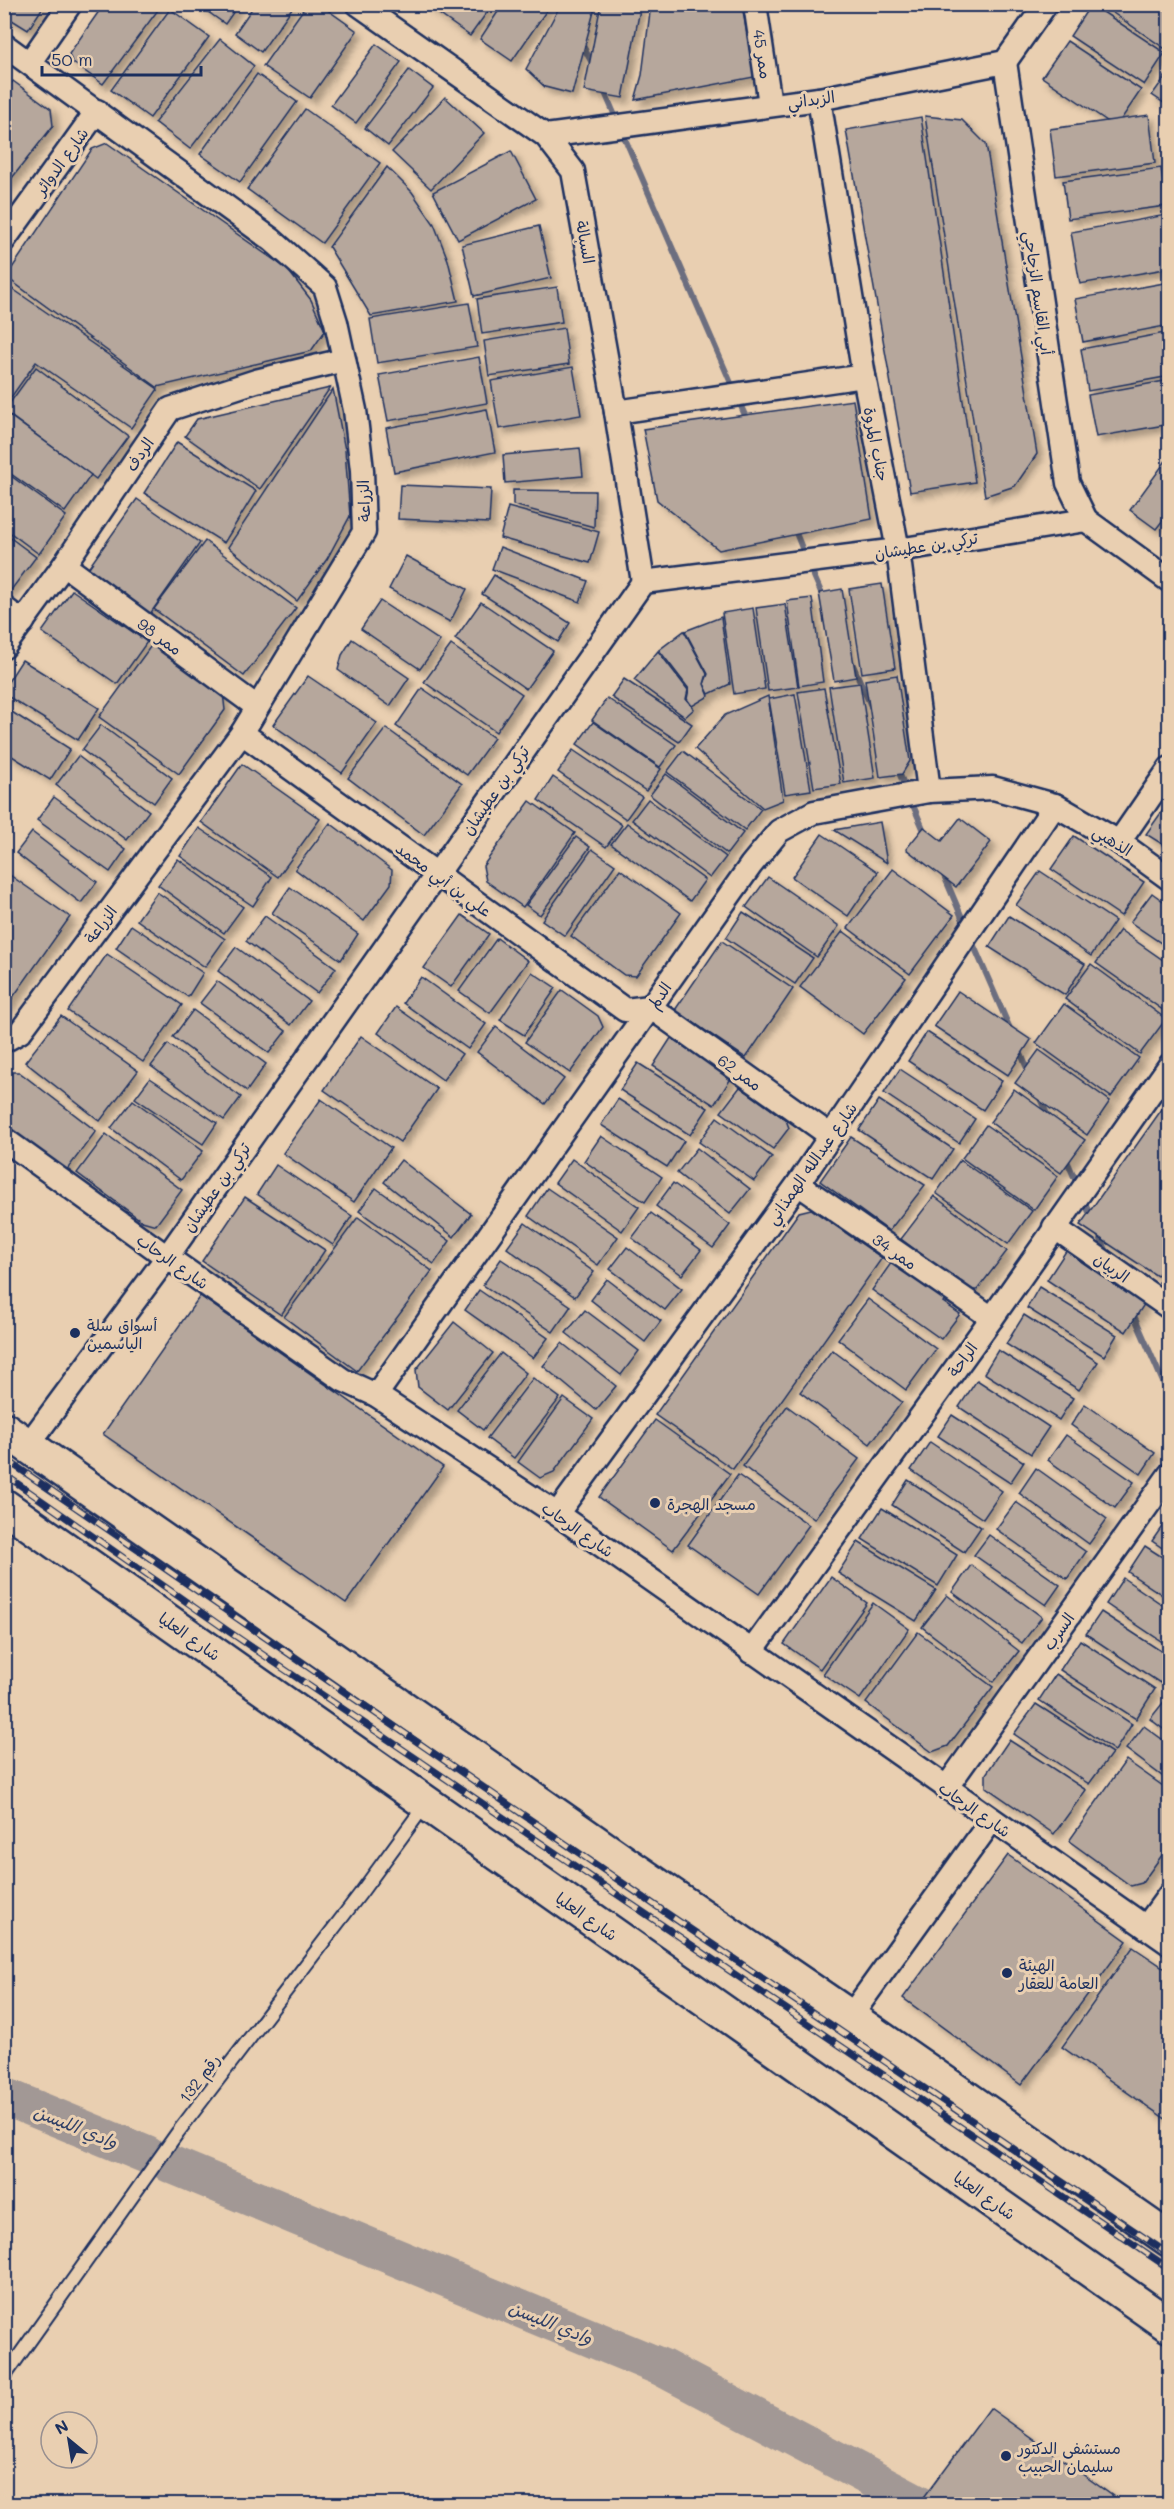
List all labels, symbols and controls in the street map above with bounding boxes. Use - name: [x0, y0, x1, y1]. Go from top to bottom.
- street label: ممر 45: [749, 28, 777, 80]
- scale bar: [42, 39, 201, 77]
- text: 50 m: [51, 47, 93, 71]
- street label: الزبداني: [786, 85, 837, 118]
- street label: شارع الدوائر: [28, 123, 94, 202]
- street label: السبالة: [572, 219, 600, 265]
- street label: أبي القاسم الزجاجي: [1015, 230, 1058, 357]
- street label: جناب المروة: [860, 405, 894, 483]
- street label: الردف: [120, 433, 158, 475]
- street label: الزراعة: [352, 480, 374, 522]
- street label: تركي بن عطيشان: [873, 526, 980, 568]
- street label: ممر 98: [134, 613, 186, 659]
- street label: تركي بن عطيشان: [456, 741, 538, 842]
- street label: الذهبي: [1087, 820, 1137, 864]
- street label: علي بن أبي محمد: [389, 837, 496, 925]
- street label: الزراعة: [79, 901, 121, 947]
- street label: الدلم: [642, 978, 678, 1014]
- street label: ممر 62: [714, 1049, 766, 1095]
- street label: شارع عبدالله الهمذاني: [761, 1098, 865, 1231]
- street label: تركي بن عطيشان: [177, 1138, 259, 1239]
- street label: ممر 34: [869, 1228, 921, 1274]
- street label: شارع الرحاب: [132, 1229, 213, 1295]
- street label: الربيان: [1090, 1247, 1134, 1287]
- place label: أسواق سلة الياسمين: [87, 1314, 157, 1353]
- marker: أسواق سلة الياسمين: [68, 1326, 82, 1340]
- street label: الراحة: [942, 1337, 982, 1381]
- place label: مسجد الهجرة: [667, 1493, 756, 1514]
- marker: مسجد الهجرة: [648, 1496, 662, 1510]
- street label: شارع الرحاب: [537, 1497, 618, 1563]
- street label: شارع العليا: [154, 1607, 225, 1667]
- street label: السرب: [1037, 1608, 1079, 1654]
- street label: شارع الرحاب: [934, 1777, 1015, 1843]
- street label: شارع العليا: [551, 1887, 622, 1947]
- place label: الهيئة العامة للعقار: [1017, 1954, 1099, 1993]
- marker: الهيئة العامة للعقار: [1000, 1966, 1014, 1980]
- street label: رقم 132: [174, 2050, 226, 2108]
- water label: وادي الليسن: [30, 2098, 122, 2156]
- street label: شارع العليا: [949, 2166, 1020, 2226]
- water label: وادي الليسن: [505, 2294, 597, 2352]
- north arrow: [39, 2410, 99, 2470]
- text: N: [51, 2414, 72, 2439]
- place label: مستشفى الدكتور سليمان الحبيب: [1016, 2437, 1121, 2476]
- marker: مستشفى الدكتور سليمان الحبيب: [999, 2449, 1013, 2463]

